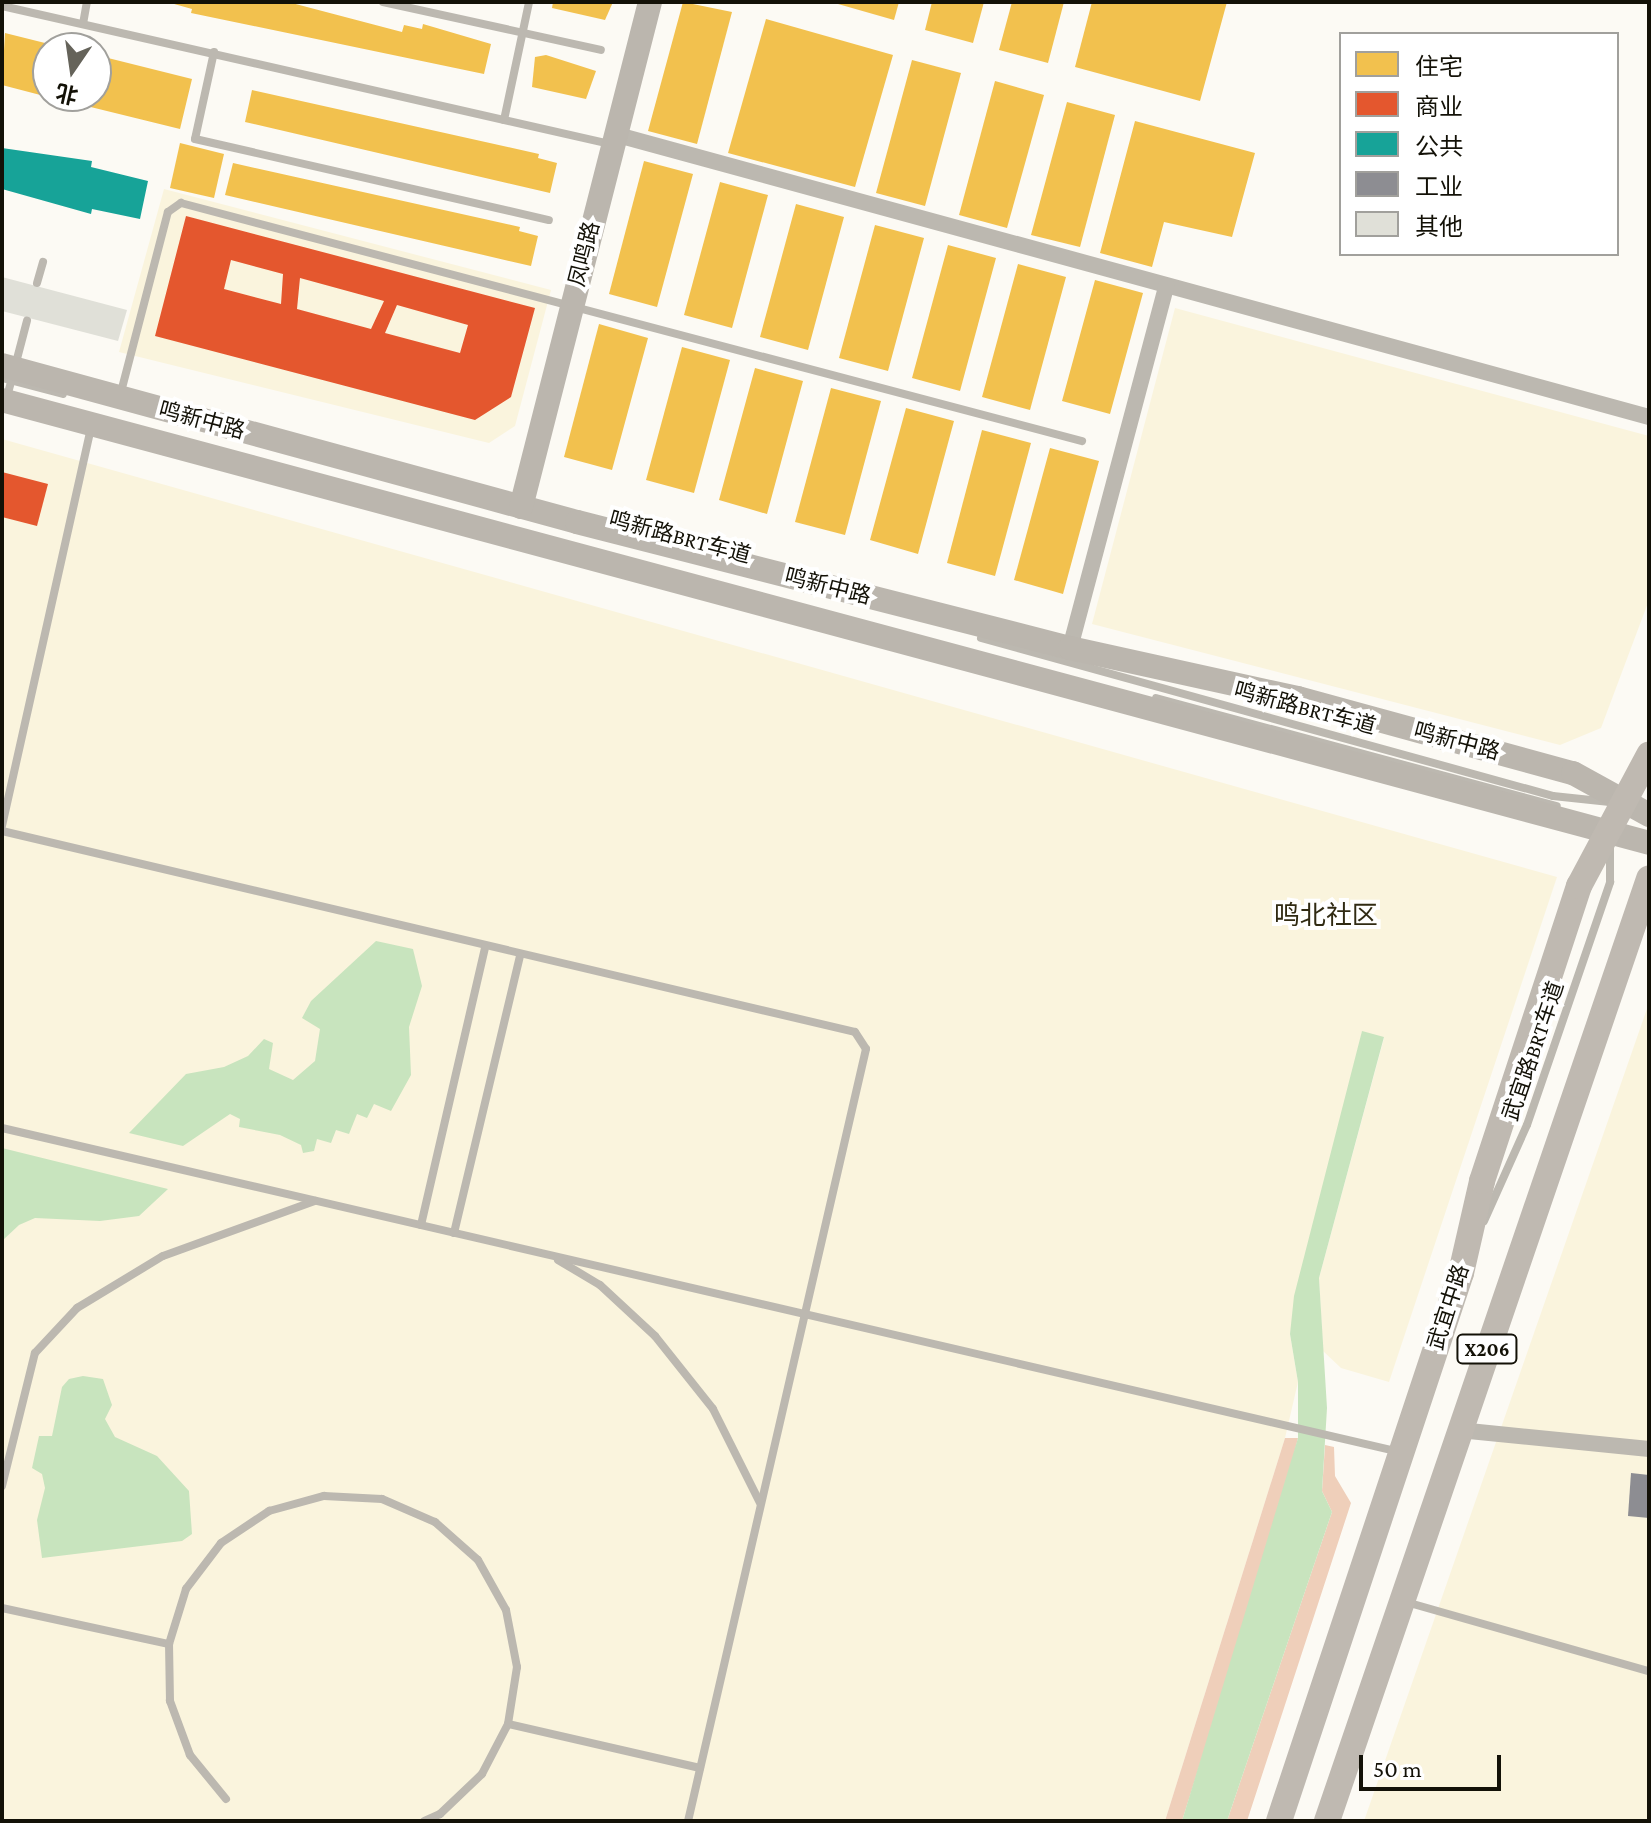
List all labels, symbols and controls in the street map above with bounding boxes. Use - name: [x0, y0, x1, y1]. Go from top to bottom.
- north arrow: [32, 32, 112, 112]
- legend: [1339, 32, 1619, 256]
- text: 住宅: [1415, 53, 1463, 80]
- text: 北: [53, 79, 80, 109]
- text: 商业: [1415, 93, 1463, 120]
- text: 公共: [1415, 133, 1463, 160]
- text: 工业: [1415, 173, 1463, 200]
- text: 其他: [1415, 213, 1463, 240]
- street label: 凤鸣路: [563, 219, 605, 289]
- street label: 鸣新中路: [156, 396, 248, 444]
- street label: 鸣新路BRT车道: [606, 505, 754, 569]
- street label: 鸣新中路: [782, 563, 874, 609]
- street label: 鸣新路BRT车道: [1231, 676, 1379, 740]
- street label: 鸣新中路: [1411, 717, 1503, 765]
- district label: 鸣北社区: [1274, 900, 1378, 932]
- street label: 武宜路BRT车道: [1497, 978, 1569, 1124]
- street label: 武宜中路: [1422, 1261, 1474, 1353]
- road number: X206: [1455, 1333, 1519, 1365]
- scale bar: [1363, 1739, 1505, 1789]
- text: 50 m: [1373, 1755, 1422, 1782]

